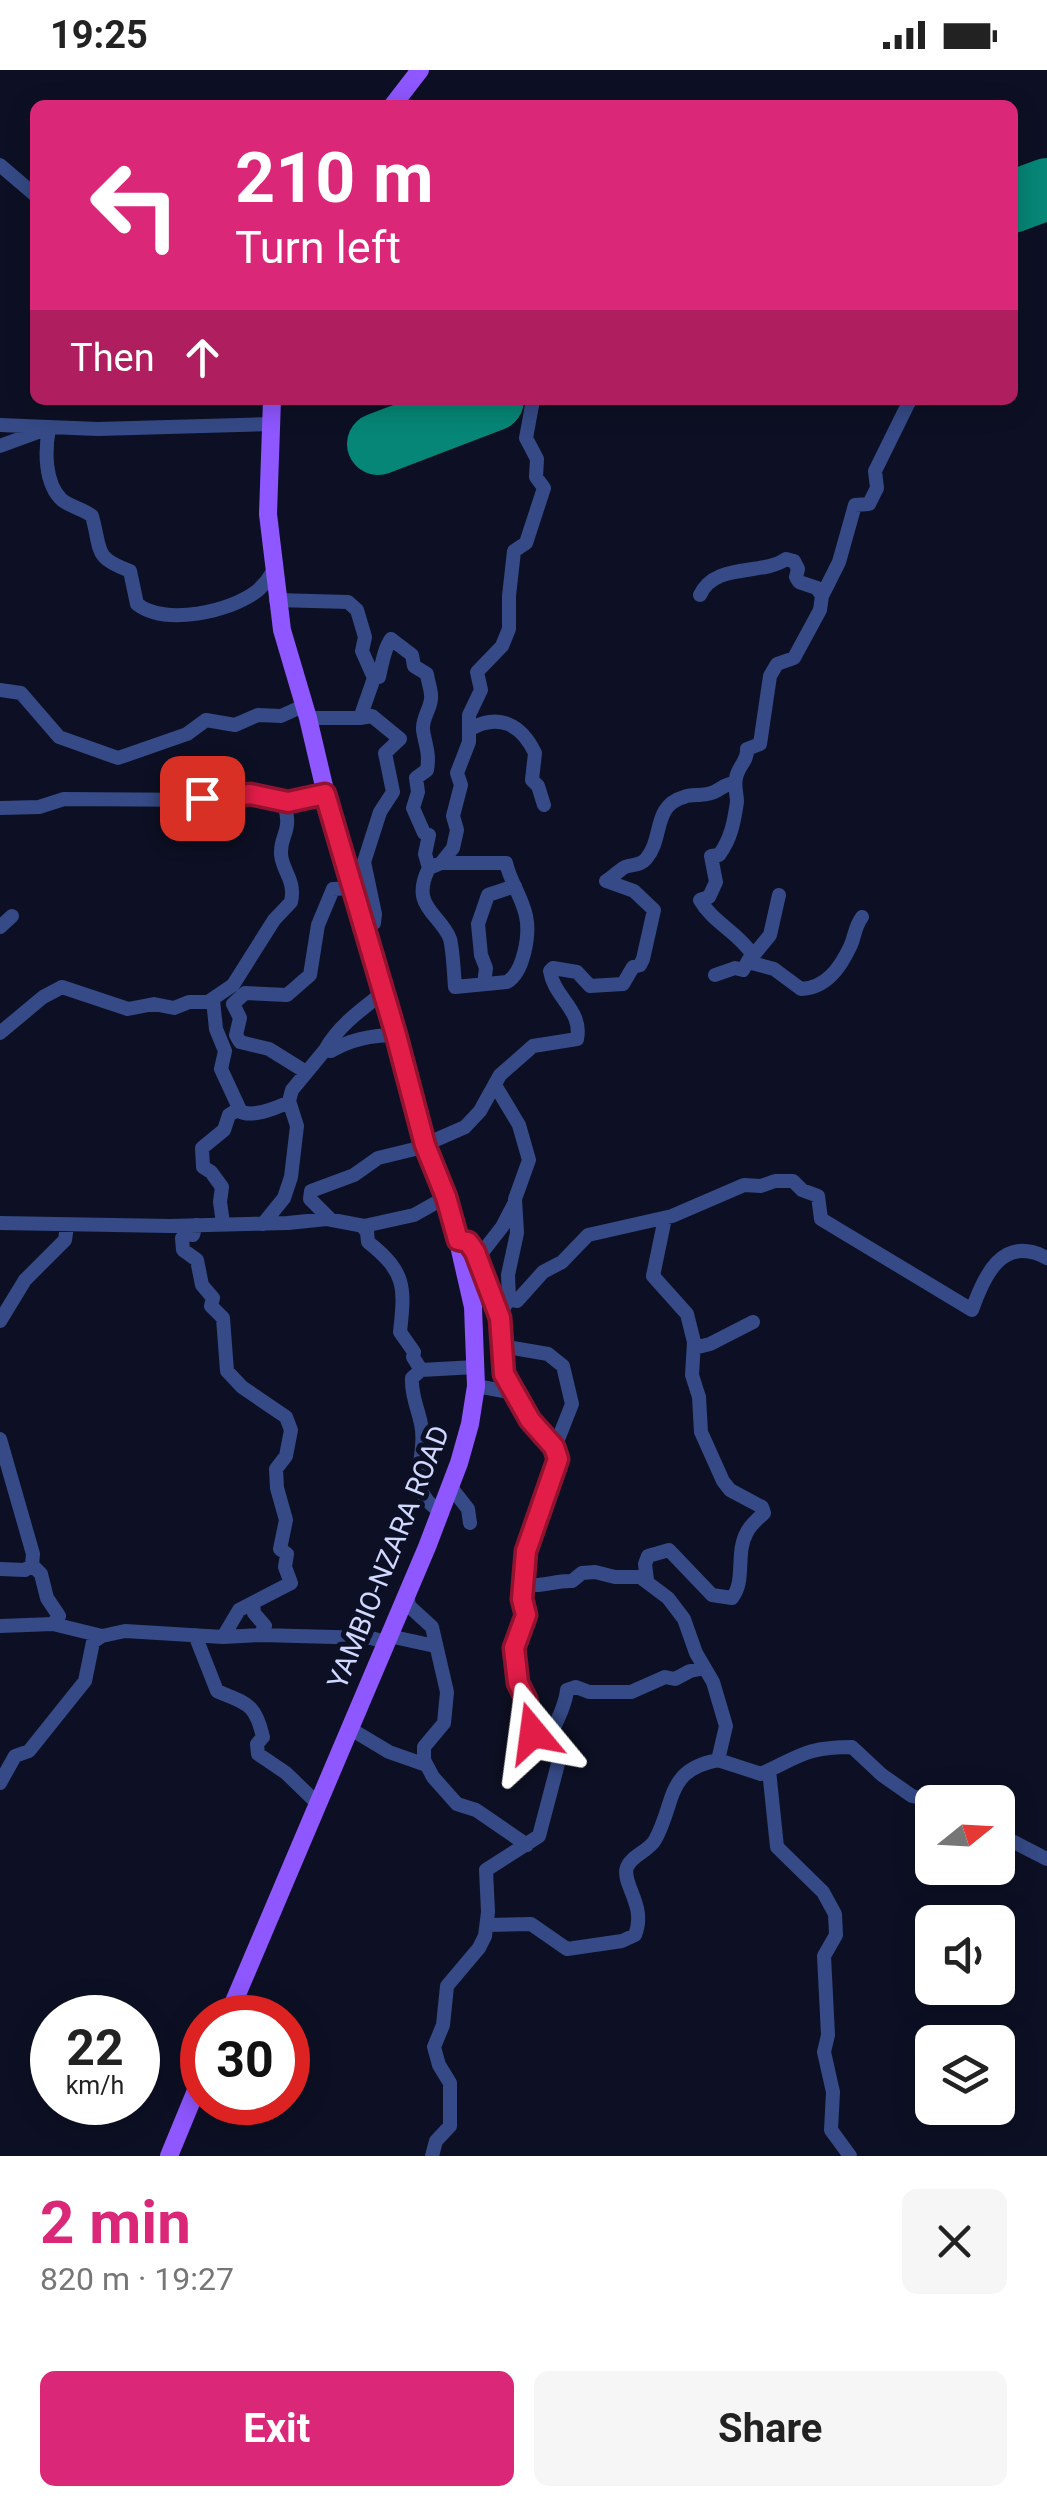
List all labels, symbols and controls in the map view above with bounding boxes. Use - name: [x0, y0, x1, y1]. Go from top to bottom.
- text: 19:25: [50, 13, 148, 57]
- text: 210 m: [235, 137, 434, 219]
- icon: left: [70, 140, 200, 270]
- text: Turn left: [235, 221, 401, 274]
- icon: ahead: [175, 330, 230, 385]
- text: Then: [70, 336, 155, 380]
- pin: [160, 756, 245, 841]
- icon: arrive: [175, 771, 230, 826]
- street label: YAMBIO-NZARA ROAD: [321, 1421, 456, 1694]
- position arrow: [481, 1681, 585, 1785]
- north arrow: [915, 1785, 1015, 1885]
- map controls: [915, 1785, 1015, 2125]
- button: sound: [915, 1905, 1015, 2005]
- speed limit sign: 30: [180, 1995, 310, 2125]
- text: 22: [66, 2019, 124, 2077]
- button: layers: [915, 2025, 1015, 2125]
- text: km/h: [66, 2071, 124, 2100]
- text: 2 min: [40, 2187, 191, 2258]
- button: close: [902, 2189, 1007, 2294]
- text: 820 m · 19:27: [40, 2260, 234, 2298]
- button: Exit: [40, 2371, 514, 2486]
- button: Share: [534, 2371, 1007, 2486]

